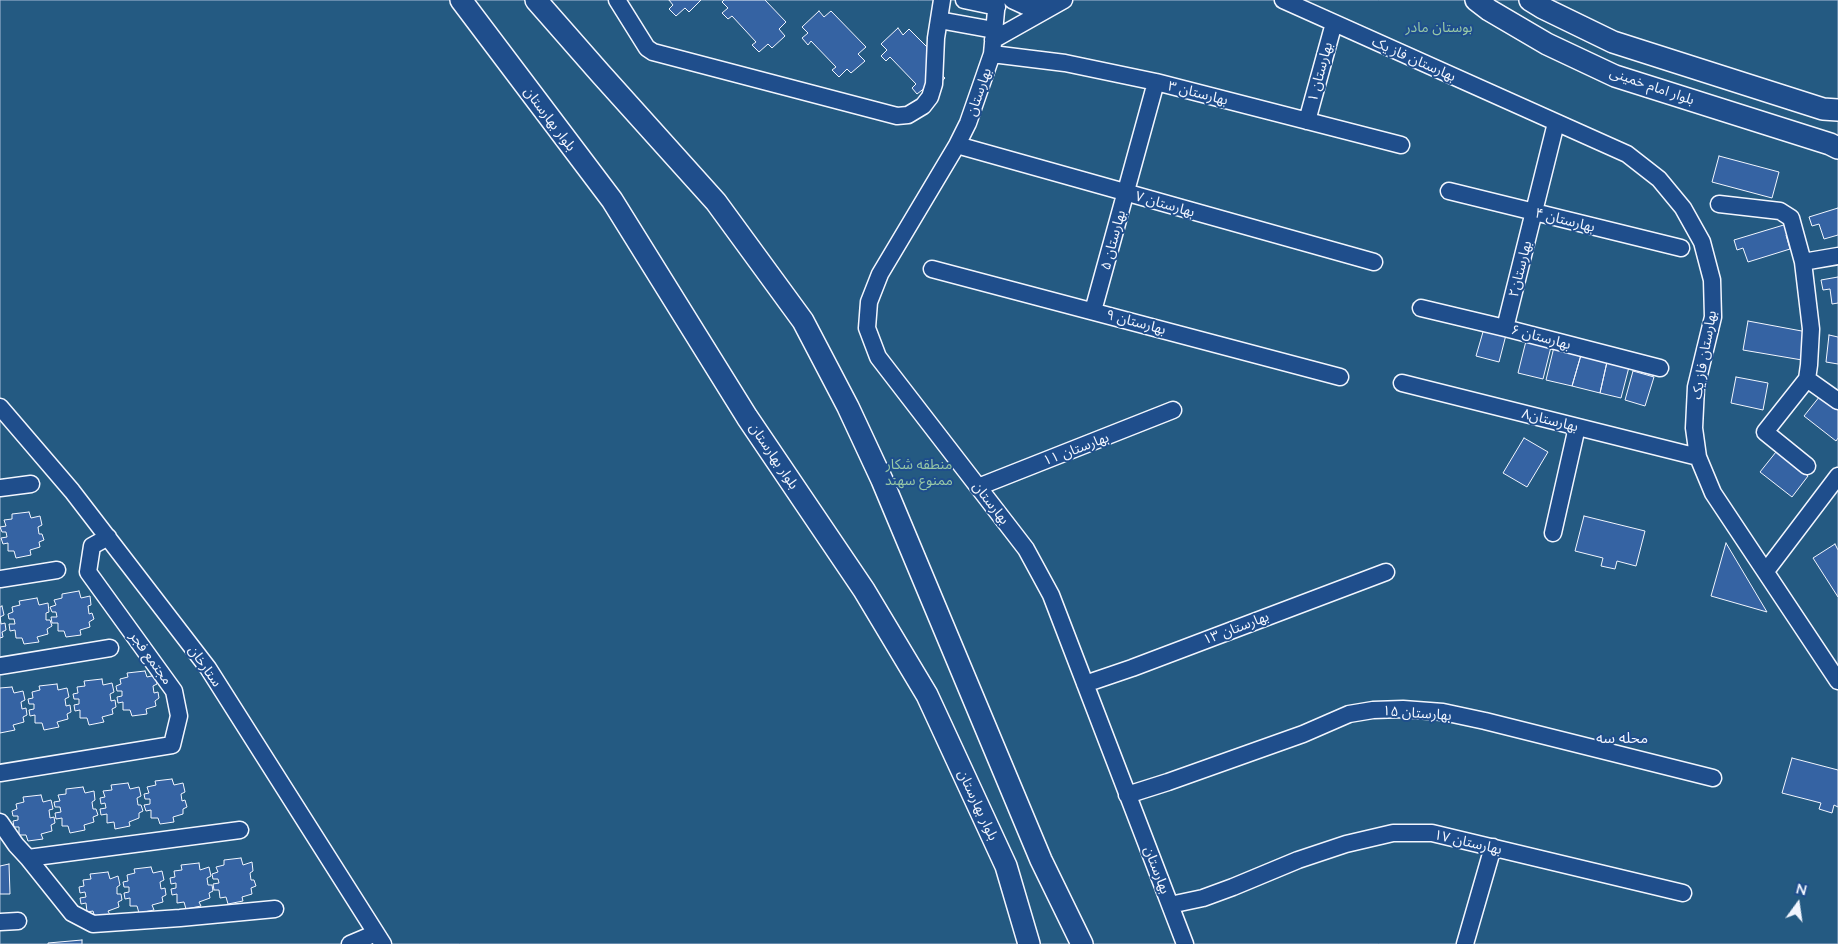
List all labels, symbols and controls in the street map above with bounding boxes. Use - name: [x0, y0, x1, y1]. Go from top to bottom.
- park label: بوستان مادر: [1405, 19, 1473, 35]
- street label: بهارستان فاز یک: [1369, 33, 1459, 85]
- street label: بهارستان ۱: [1304, 40, 1336, 104]
- street label: بلوار امام خمینی: [1607, 64, 1697, 108]
- street label: بهارستان: [963, 66, 995, 118]
- street label: بهارستان ۳: [1166, 77, 1230, 109]
- street label: بلوار بهارستان: [520, 84, 580, 154]
- street label: بهارستان ۷: [1133, 188, 1197, 220]
- street label: بهارستان ۴: [1533, 204, 1597, 236]
- street label: بهارستان ۵: [1097, 208, 1129, 272]
- street label: بهارستان۲: [1505, 239, 1535, 299]
- street label: بهارستان ۹: [1104, 306, 1168, 338]
- street label: بهارستان فاز یک: [1688, 309, 1720, 401]
- street label: بهارستان ۶: [1509, 321, 1573, 353]
- street label: بهارستان۸: [1520, 405, 1580, 435]
- street label: بلوار بهارستان: [746, 420, 802, 492]
- street label: بهارستان ۱۱: [1041, 429, 1111, 469]
- park label: منطقه شکار ممنوع سهند: [885, 456, 953, 488]
- street label: بهارستان: [969, 478, 1013, 528]
- street label: بهارستان ۱۳: [1201, 608, 1271, 648]
- street label: مجتمع فجر: [126, 628, 176, 688]
- street label: ستارخان: [185, 642, 225, 690]
- street label: بهارستان ۱۵: [1382, 702, 1452, 724]
- district label: محله سه: [1596, 729, 1648, 747]
- street label: بلوار بهارستان: [954, 767, 1002, 843]
- street label: بهارستان ۱۷: [1432, 826, 1504, 858]
- street label: بهارستان: [1140, 844, 1174, 896]
- north arrow: [1773, 879, 1823, 929]
- text: N: [1794, 879, 1809, 899]

